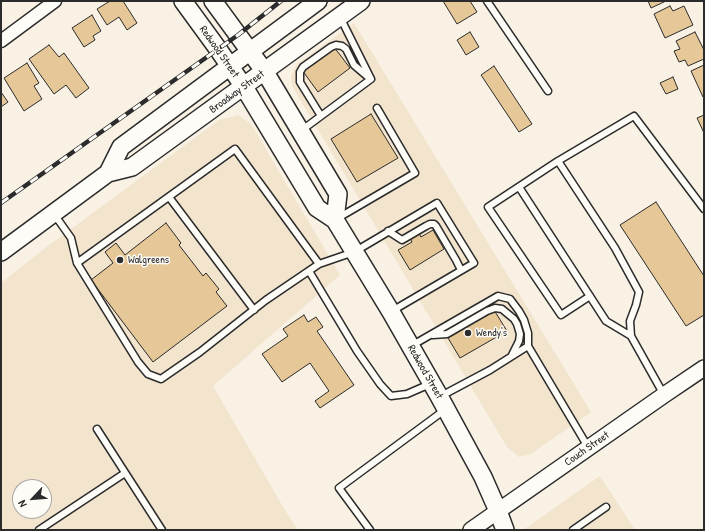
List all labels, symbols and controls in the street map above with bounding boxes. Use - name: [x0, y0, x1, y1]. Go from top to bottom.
- street label: Redwood Street: [196, 24, 242, 80]
- street label: Broadway Street: [207, 68, 267, 116]
- place label: Walgreens: [128, 253, 169, 267]
- marker: Walgreens: [115, 255, 125, 265]
- place label: Wendy's: [476, 326, 507, 340]
- marker: Wendy's: [463, 328, 473, 338]
- street label: Redwood Street: [404, 343, 446, 401]
- street label: Couch Street: [562, 429, 612, 469]
- north arrow: [12, 479, 52, 519]
- text: N: [15, 498, 30, 510]

